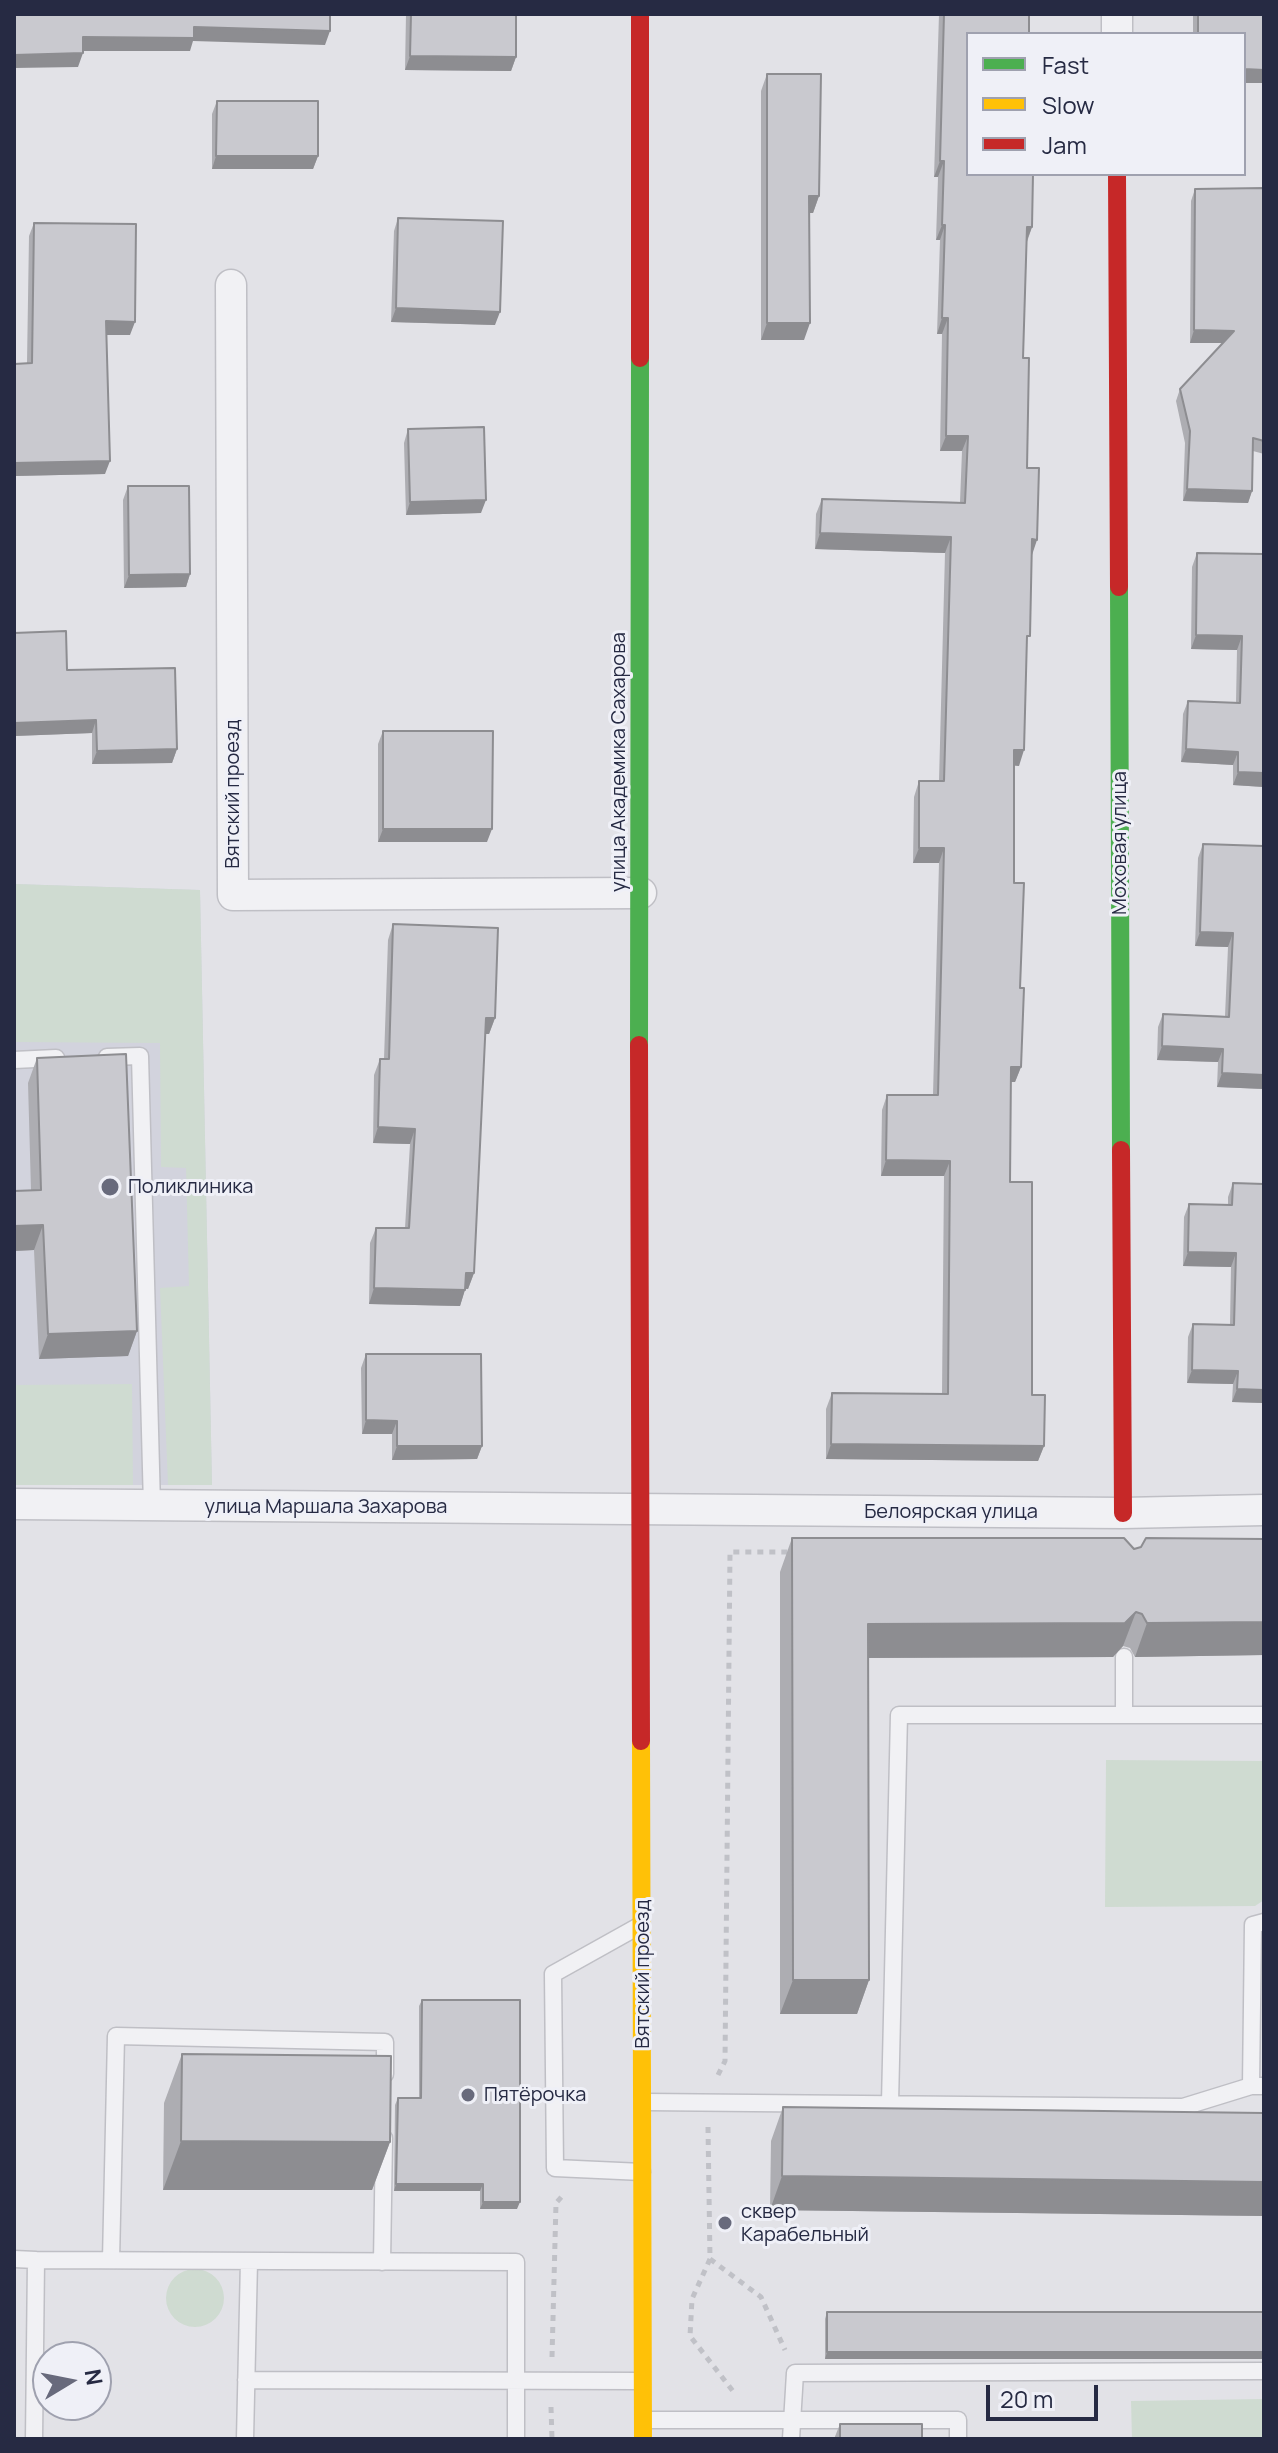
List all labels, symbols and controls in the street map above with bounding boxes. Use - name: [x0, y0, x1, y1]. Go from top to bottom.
- legend: [966, 32, 1246, 176]
- text: Fast: [1042, 48, 1089, 81]
- text: Slow: [1042, 88, 1095, 121]
- text: Jam: [1042, 128, 1087, 161]
- street label: улица Академика Сахарова: [607, 632, 631, 892]
- street label: Вятский проезд: [221, 719, 245, 869]
- street label: Моховая улица: [1108, 771, 1132, 915]
- place label: Поликлиника: [128, 1175, 253, 1199]
- marker: Поликлиника: [99, 1176, 121, 1198]
- street label: улица Маршала Захарова: [205, 1495, 447, 1519]
- street label: Белоярская улица: [864, 1500, 1038, 1524]
- street label: Вятский проезд: [631, 1899, 655, 2049]
- place label: Пятёрочка: [484, 2083, 586, 2107]
- marker: Пятёрочка: [459, 2086, 477, 2104]
- place label: сквер Карабельный: [741, 2200, 869, 2247]
- marker: сквер Карабельный: [716, 2214, 734, 2232]
- north arrow: [32, 2341, 112, 2421]
- text: N: [78, 2367, 110, 2388]
- scale bar: [990, 2369, 1102, 2419]
- text: 20 m: [1000, 2382, 1053, 2415]

